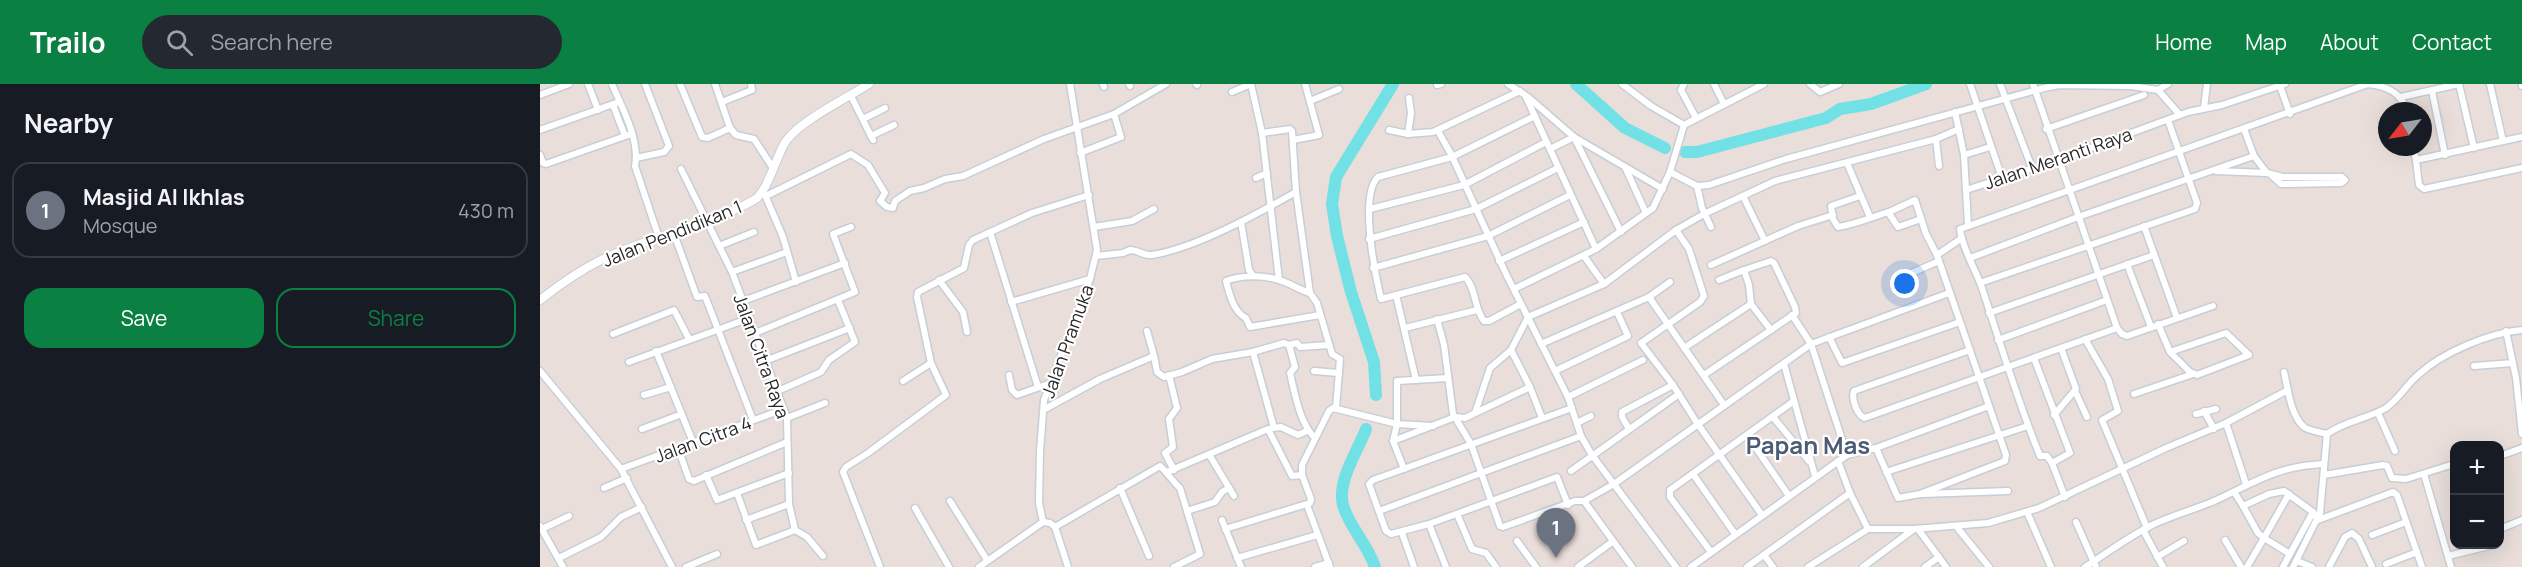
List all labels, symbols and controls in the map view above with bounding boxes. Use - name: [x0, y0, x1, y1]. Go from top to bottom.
- search box: [142, 15, 562, 69]
- text: Trailo: [30, 23, 106, 61]
- icon: search: [163, 26, 196, 59]
- text: Search here: [211, 27, 333, 57]
- text: Home: [2155, 28, 2212, 56]
- text: Map: [2245, 28, 2287, 56]
- text: About: [2320, 28, 2379, 56]
- text: Contact: [2412, 28, 2492, 56]
- north arrow: [2378, 102, 2432, 156]
- text: Nearby: [24, 105, 113, 141]
- street label: Jalan Meranti Raya: [1981, 122, 2135, 194]
- text: Masjid Al Ikhlas: [83, 182, 245, 212]
- street label: Jalan Pendidikan 1: [599, 194, 745, 272]
- text: 1: [41, 197, 50, 224]
- text: 430 m: [458, 197, 514, 224]
- text: Mosque: [83, 212, 157, 239]
- your location: [1890, 269, 1919, 298]
- street label: Jalan Pramuka: [1035, 281, 1099, 401]
- button: Save: [24, 288, 264, 348]
- button: Share: [276, 288, 516, 348]
- street label: Jalan Citra Raya: [728, 290, 796, 422]
- street label: Jalan Citra 4: [651, 410, 755, 468]
- district label: Papan Mas: [1746, 428, 1870, 461]
- map controls: [2450, 441, 2504, 549]
- button: +: [2450, 441, 2504, 495]
- button: −: [2450, 495, 2504, 549]
- pin: 1: [1536, 508, 1576, 558]

